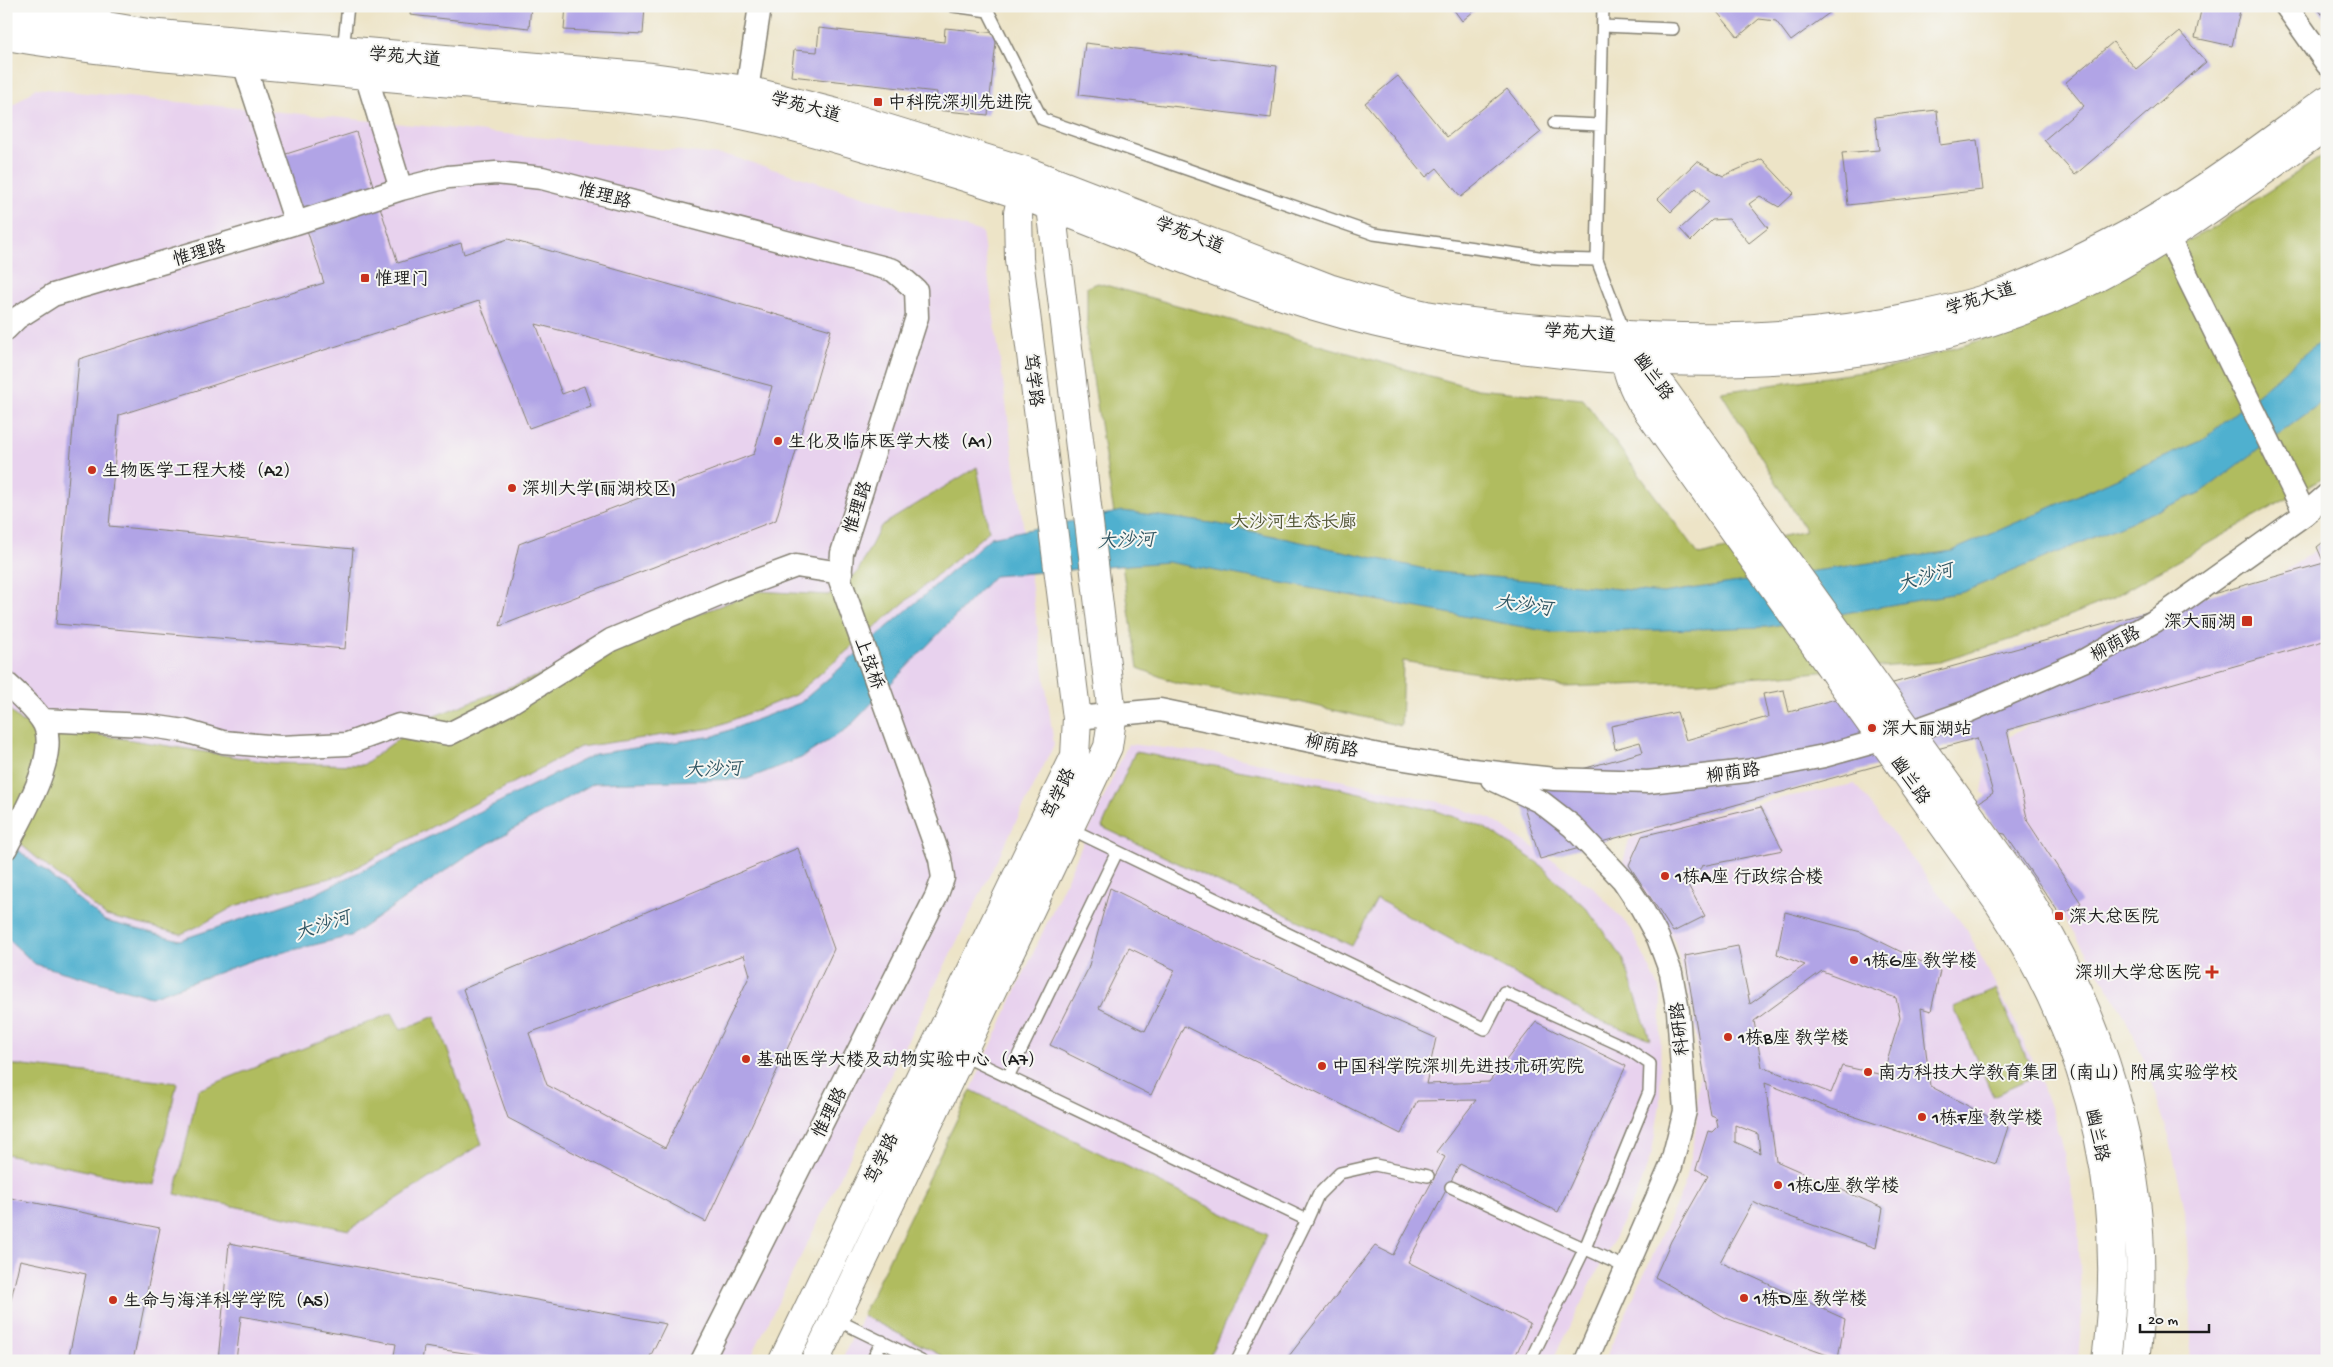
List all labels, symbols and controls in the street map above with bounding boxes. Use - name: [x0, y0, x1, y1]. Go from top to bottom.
- street label: 学苑大道: [368, 44, 442, 72]
- street label: 学苑大道: [768, 88, 843, 128]
- place label: 中科院深圳先进院: [888, 93, 1032, 115]
- marker: 中科院深圳先进院: [872, 96, 884, 108]
- street label: 惟理路: [576, 179, 633, 215]
- street label: 学苑大道: [1152, 213, 1227, 259]
- street label: 惟理路: [171, 236, 229, 272]
- place label: 惟理门: [375, 269, 429, 291]
- marker: 惟理门: [359, 272, 371, 284]
- street label: 学苑大道: [1943, 278, 2018, 321]
- street label: 学苑大道: [1543, 321, 1617, 347]
- street label: 幽兰路: [1628, 349, 1677, 405]
- street label: 笃学路: [1018, 352, 1046, 408]
- place label: 生化及临床医学大楼（A1）: [788, 432, 1004, 454]
- marker: 生化及临床医学大楼（A1）: [772, 435, 784, 447]
- place label: 生物医学工程大楼（A2）: [102, 461, 301, 483]
- marker: 生物医学工程大楼（A2）: [86, 464, 98, 476]
- place label: 深圳大学(丽湖校区): [522, 479, 676, 501]
- street label: 惟理路: [840, 479, 878, 537]
- marker: 深圳大学(丽湖校区): [506, 482, 518, 494]
- park label: 大沙河生态长廊: [1231, 511, 1357, 534]
- water label: 大沙河: [1097, 529, 1158, 555]
- water label: 大沙河: [1895, 559, 1959, 598]
- water label: 大沙河: [1494, 591, 1556, 623]
- place label: 深大丽湖: [2164, 612, 2236, 634]
- marker: 深大丽湖: [2240, 614, 2254, 628]
- street label: 柳荫路: [2087, 622, 2145, 667]
- street label: 上弦桥: [849, 635, 888, 693]
- place label: 深大丽湖站: [1882, 719, 1972, 741]
- marker: 深大丽湖站: [1866, 722, 1878, 734]
- street label: 柳荫路: [1303, 731, 1360, 763]
- street label: 幽兰路: [1885, 753, 1934, 810]
- water label: 大沙河: [684, 758, 745, 784]
- street label: 柳荫路: [1705, 759, 1762, 789]
- street label: 笃学路: [1038, 765, 1081, 823]
- place label: 1栋A座 行政综合楼: [1674, 867, 1823, 889]
- marker: 1栋A座 行政综合楼: [1659, 870, 1671, 882]
- water label: 大沙河: [292, 906, 357, 947]
- place label: 深大总医院: [2069, 907, 2159, 929]
- marker: 深大总医院: [2053, 910, 2065, 922]
- place label: 1栋G座 教学楼: [1863, 951, 1977, 973]
- marker: 1栋G座 教学楼: [1848, 954, 1860, 966]
- place label: 深圳大学总医院: [2075, 963, 2201, 985]
- marker: 深圳大学总医院: [2205, 965, 2219, 979]
- street label: 科研路: [1667, 1001, 1695, 1057]
- place label: 1栋B座 教学楼: [1737, 1028, 1849, 1050]
- marker: 1栋B座 教学楼: [1722, 1031, 1734, 1043]
- place label: 基础医学大楼及动物实验中心（A7）: [756, 1050, 1046, 1072]
- marker: 基础医学大楼及动物实验中心（A7）: [740, 1053, 752, 1065]
- place label: 中国科学院深圳先进技术研究院: [1332, 1057, 1584, 1079]
- marker: 中国科学院深圳先进技术研究院: [1316, 1060, 1328, 1072]
- place label: 南方科技大学教育集团（南山）附属实验学校: [1878, 1063, 2238, 1085]
- marker: 南方科技大学教育集团（南山）附属实验学校: [1862, 1066, 1874, 1078]
- street label: 惟理路: [809, 1084, 853, 1142]
- street label: 幽兰路: [2080, 1107, 2112, 1164]
- place label: 1栋F座 教学楼: [1931, 1108, 2043, 1130]
- marker: 1栋F座 教学楼: [1916, 1111, 1928, 1123]
- street label: 笃学路: [861, 1130, 905, 1188]
- place label: 1栋C座 教学楼: [1787, 1176, 1899, 1198]
- marker: 1栋C座 教学楼: [1772, 1179, 1784, 1191]
- place label: 1栋D座 教学楼: [1753, 1289, 1867, 1311]
- place label: 生命与海洋科学学院（A5）: [123, 1291, 341, 1313]
- marker: 1栋D座 教学楼: [1738, 1292, 1750, 1304]
- marker: 生命与海洋科学学院（A5）: [107, 1294, 119, 1306]
- scale bar: [2140, 1302, 2209, 1334]
- text: 20 m: [2148, 1312, 2178, 1330]

